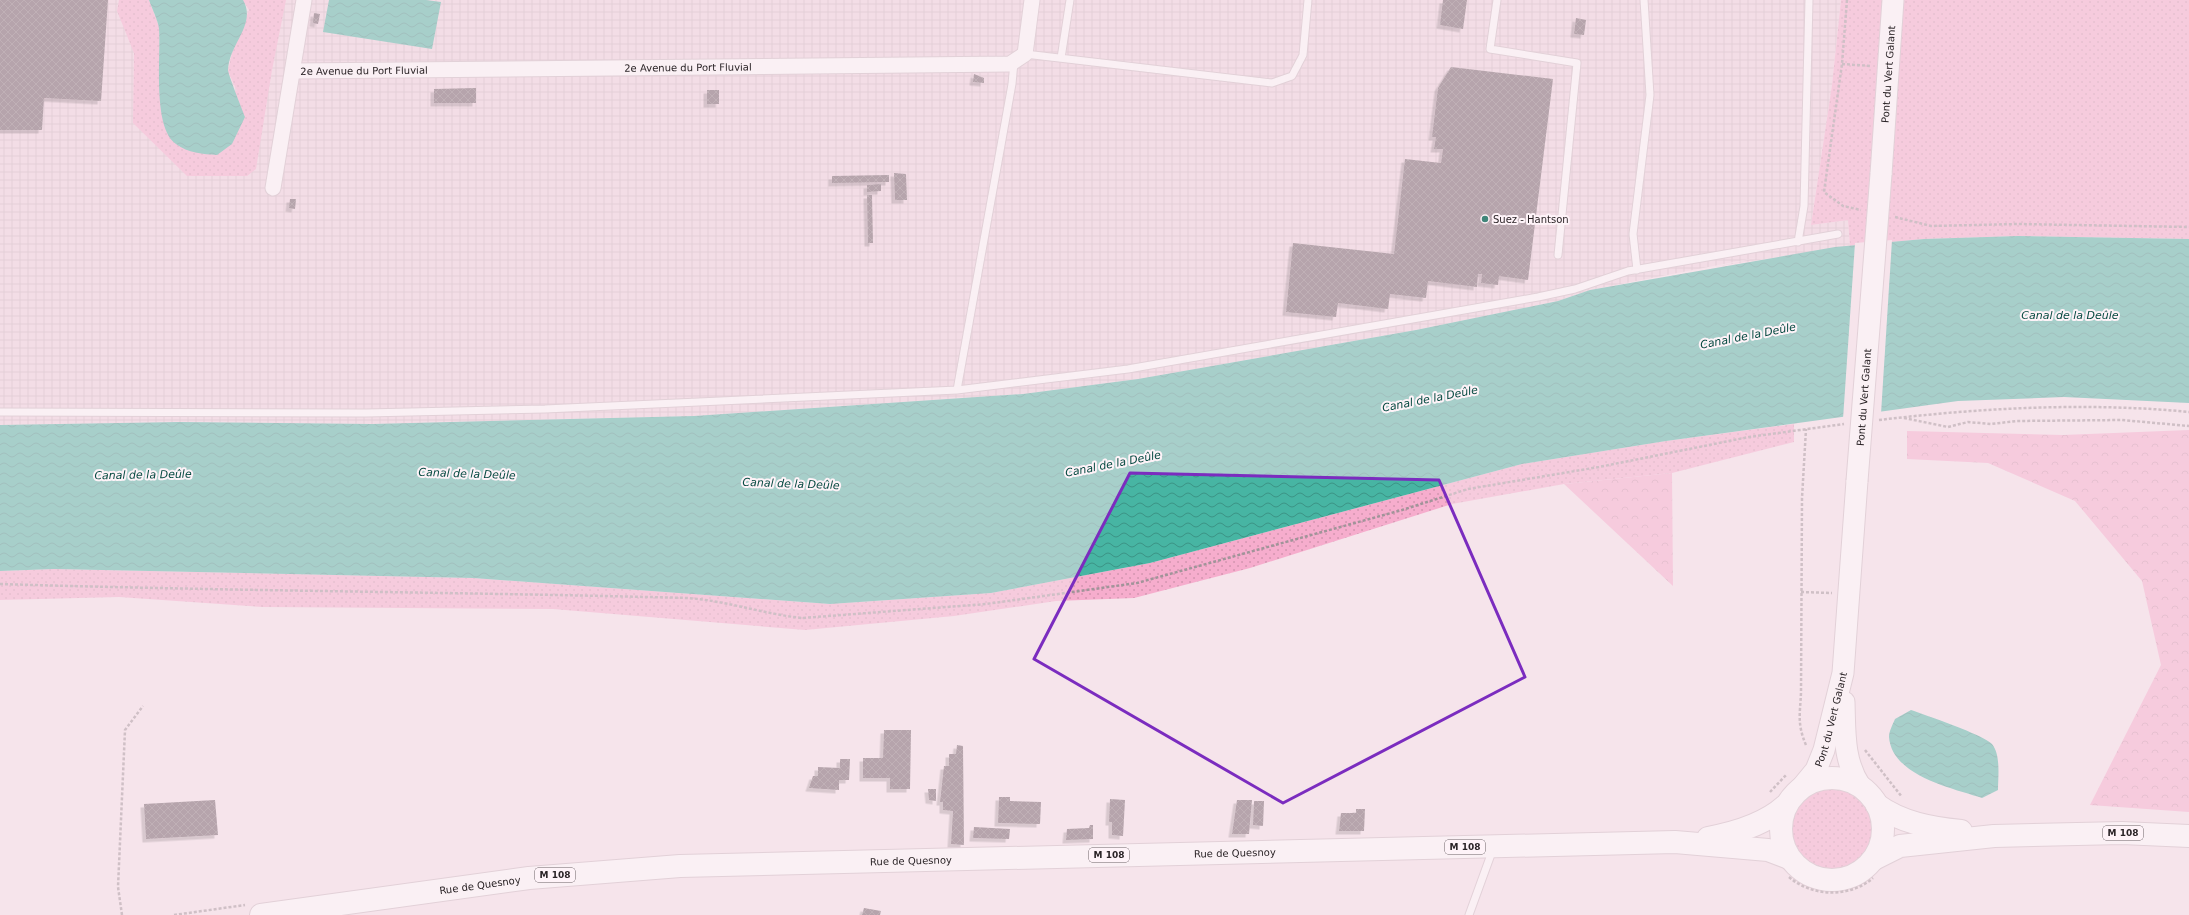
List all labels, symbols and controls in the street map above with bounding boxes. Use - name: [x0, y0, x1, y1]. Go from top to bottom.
- street label: Pont du Vert Galant: [1879, 25, 1897, 123]
- street label: 2e Avenue du Port Fluvial: [624, 61, 752, 73]
- street label: 2e Avenue du Port Fluvial: [300, 64, 428, 76]
- marker: Suez - Hantson: [1480, 214, 1490, 224]
- place label: Suez - Hantson: [1493, 214, 1569, 225]
- water label: Canal de la Deûle: [2021, 309, 2119, 322]
- water label: Canal de la Deûle: [1699, 320, 1797, 352]
- street label: Pont du Vert Galant: [1854, 348, 1873, 446]
- water label: Canal de la Deûle: [1381, 383, 1479, 415]
- water label: Canal de la Deûle: [1064, 448, 1162, 480]
- water label: Canal de la Deûle: [418, 466, 516, 482]
- water label: Canal de la Deûle: [94, 468, 192, 482]
- water label: Canal de la Deûle: [742, 476, 840, 492]
- street label: Pont du Vert Galant: [1812, 671, 1849, 768]
- road number: M 108: [2103, 826, 2143, 840]
- road number: M 108: [1445, 840, 1485, 854]
- street label: Rue de Quesnoy: [1194, 846, 1276, 859]
- road number: M 108: [1089, 848, 1129, 862]
- street label: Rue de Quesnoy: [870, 854, 952, 867]
- road number: M 108: [535, 868, 575, 882]
- street label: Rue de Quesnoy: [439, 874, 521, 896]

